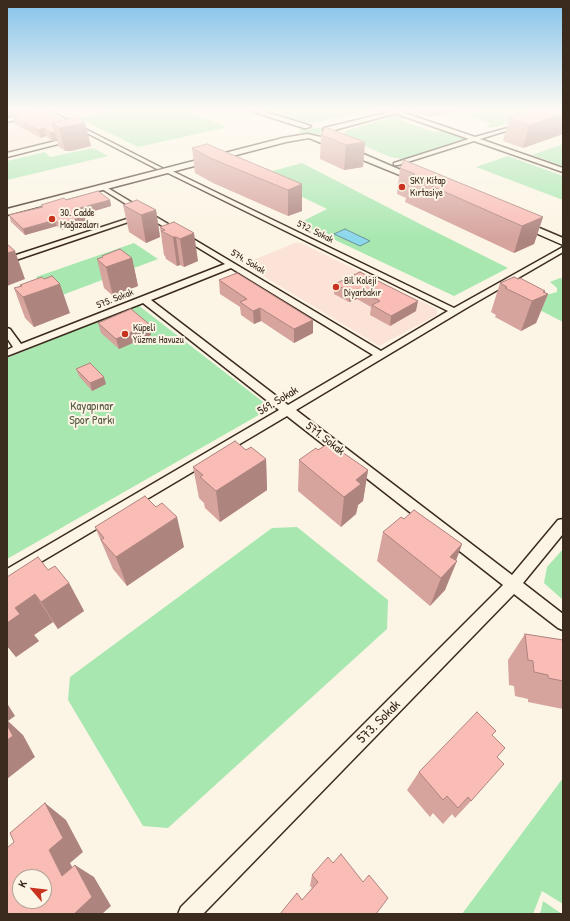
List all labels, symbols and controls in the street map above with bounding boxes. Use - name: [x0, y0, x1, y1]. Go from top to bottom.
- place label: SKY Kitap Kırtasiye: [410, 175, 446, 198]
- marker: SKY Kitap Kırtasiye: [397, 182, 407, 192]
- place label: 30. Cadde Mağazaları: [60, 207, 99, 230]
- marker: 30. Cadde Mağazaları: [47, 214, 57, 224]
- street label: 572. Sokak: [295, 218, 335, 246]
- street label: 574. Sokak: [229, 247, 267, 277]
- place label: Bil Koleji Diyarbakır: [344, 275, 381, 298]
- marker: Bil Koleji Diyarbakır: [331, 282, 341, 292]
- street label: 575. Sokak: [95, 286, 135, 312]
- place label: Küpeli Yüzme Havuzu: [133, 322, 184, 346]
- marker: Küpeli Yüzme Havuzu: [120, 329, 130, 339]
- street label: 569. Sokak: [255, 383, 301, 419]
- park label: Kayapınar Spor Parkı: [69, 400, 115, 428]
- street label: 571. Sokak: [303, 419, 347, 459]
- street label: 573. Sokak: [354, 697, 404, 747]
- north arrow: [12, 869, 52, 909]
- text: K: [15, 878, 30, 890]

